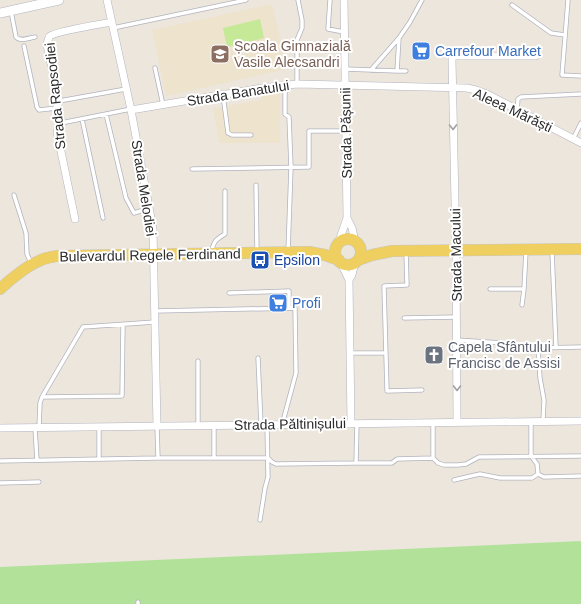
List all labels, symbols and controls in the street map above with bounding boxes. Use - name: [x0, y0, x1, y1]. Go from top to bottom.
- place label: Școala Gimnazială Vasile Alecsandri: [234, 38, 351, 70]
- supermarket icon: Carrefour Market: [410, 40, 432, 62]
- street label: Strada Rapsodiei: [41, 42, 69, 150]
- school or university icon: Școala Gimnazială Vasile Alecsandri: [209, 43, 231, 65]
- place label: Carrefour Market: [435, 43, 541, 59]
- street label: Strada Banatului: [186, 77, 290, 109]
- street label: Aleea Mărăști: [471, 85, 555, 135]
- street label: Strada Pășunii: [337, 87, 355, 179]
- one-way arrow: [449, 124, 458, 130]
- street label: Strada Melodiei: [128, 139, 160, 237]
- street label: Strada Macului: [447, 208, 465, 302]
- street label: Bulevardul Regele Ferdinand: [59, 245, 241, 265]
- bus stop icon: Epsilon: [249, 249, 271, 271]
- place label: Epsilon: [274, 252, 320, 268]
- supermarket icon: Profi: [267, 292, 289, 314]
- place label: Profi: [292, 295, 321, 311]
- place label: Capela Sfântului Francisc de Assisi: [448, 339, 560, 371]
- church icon: Capela Sfântului Francisc de Assisi: [423, 344, 445, 366]
- one-way arrow: [453, 385, 461, 391]
- street label: Strada Păltinișului: [234, 415, 346, 433]

